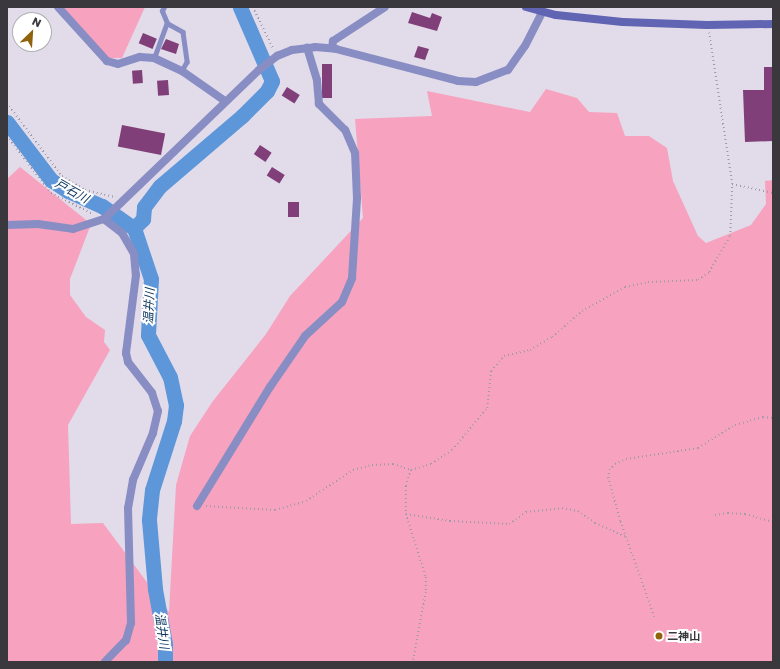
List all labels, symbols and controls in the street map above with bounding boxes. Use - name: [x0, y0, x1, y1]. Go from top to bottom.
- north arrow: [12, 12, 52, 52]
- text: N: [30, 13, 44, 31]
- water label: 戸石川: [53, 176, 91, 206]
- water label: 温井川: [141, 288, 157, 324]
- water label: 温井川: [152, 612, 172, 650]
- place label: 二神山: [667, 629, 700, 643]
- marker: 二神山: [654, 631, 664, 641]

